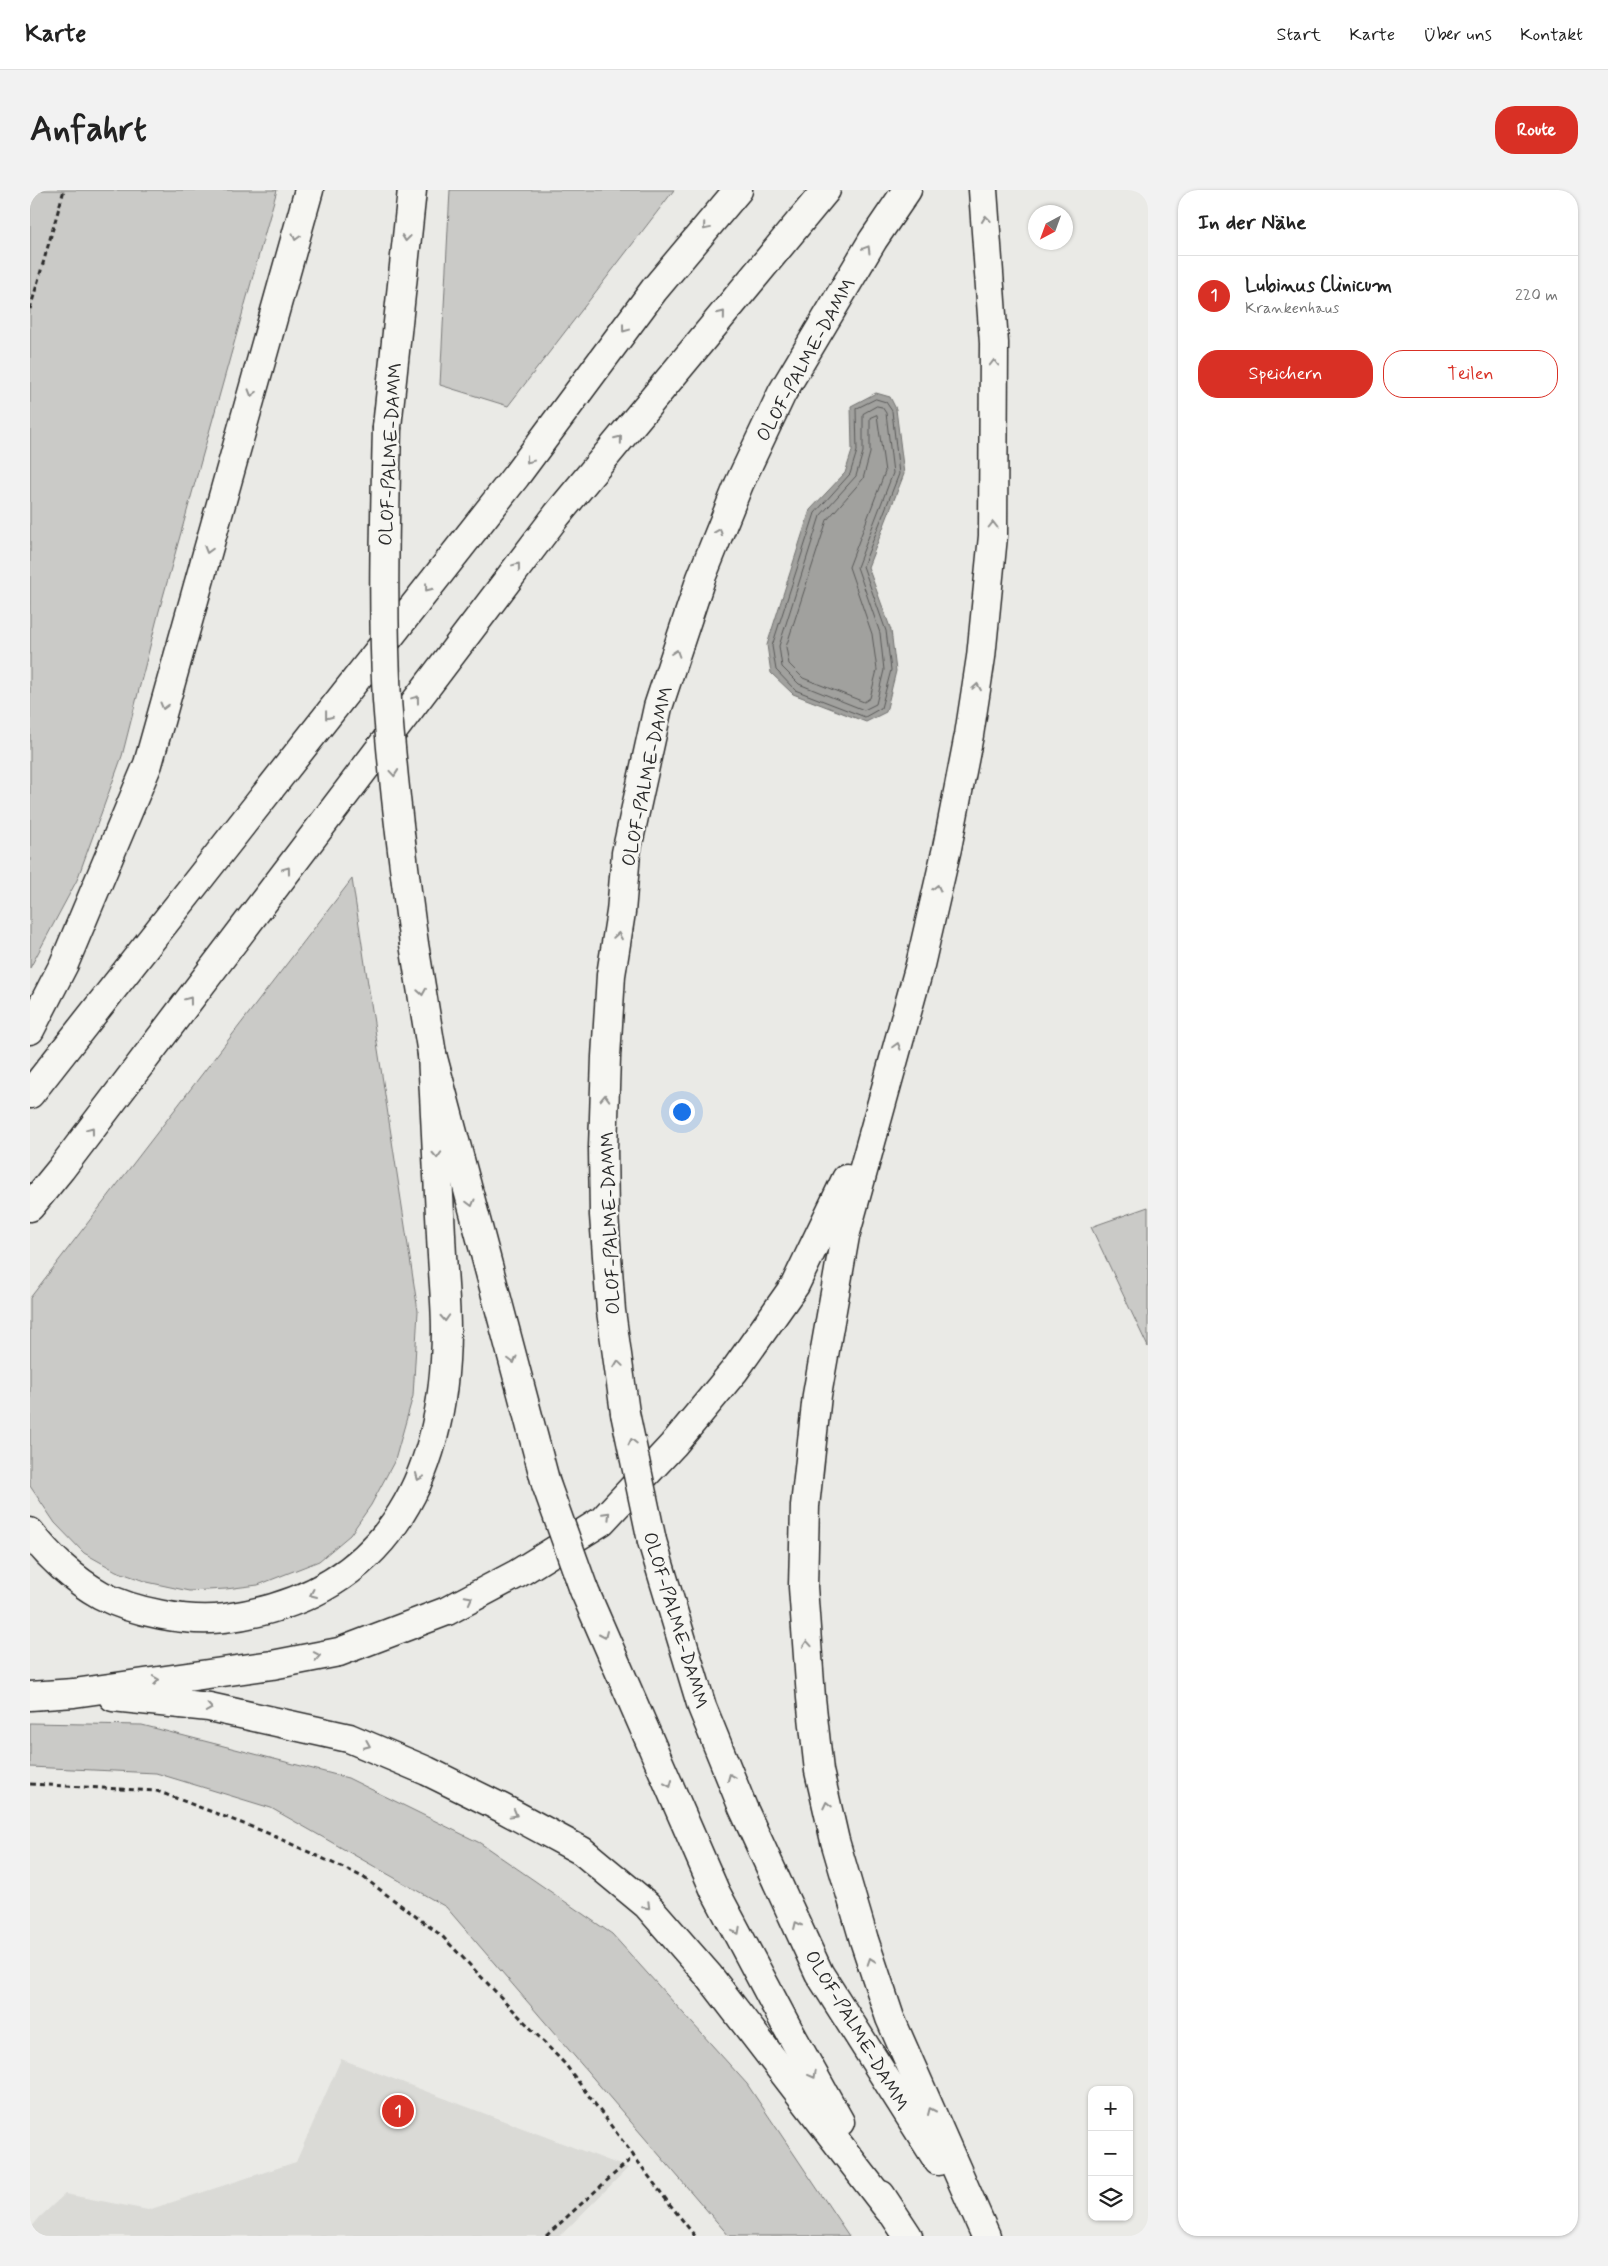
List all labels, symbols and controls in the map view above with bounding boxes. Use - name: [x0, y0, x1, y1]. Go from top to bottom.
- text: Karte: [25, 19, 86, 50]
- text: Start: [1277, 23, 1321, 47]
- text: Karte: [1349, 23, 1395, 47]
- text: Über uns: [1423, 23, 1492, 47]
- text: Kontakt: [1520, 23, 1583, 47]
- button: Route: [1495, 106, 1578, 154]
- text: Anfahrt: [30, 107, 147, 153]
- north arrow: [1028, 205, 1073, 250]
- text: In der Nähe: [1198, 209, 1306, 237]
- one-way arrow: [981, 215, 992, 223]
- one-way arrow: [703, 222, 712, 231]
- one-way arrow: [291, 232, 302, 241]
- one-way arrow: [401, 235, 412, 243]
- one-way arrow: [861, 246, 871, 255]
- street label: OLOF-PALME-DAMM: [751, 273, 862, 446]
- text: Lubinus Clinicum: [1245, 273, 1392, 298]
- text: 1: [1210, 285, 1218, 306]
- text: 220 m: [1515, 285, 1558, 306]
- text: Krankenhaus: [1245, 298, 1339, 319]
- one-way arrow: [716, 311, 725, 320]
- one-way arrow: [623, 323, 631, 332]
- button: Speichern: [1198, 350, 1373, 398]
- button: Teilen: [1383, 350, 1558, 398]
- one-way arrow: [989, 359, 999, 366]
- street label: OLOF-PALME-DAMM: [373, 362, 408, 546]
- one-way arrow: [247, 389, 257, 397]
- one-way arrow: [613, 436, 622, 445]
- one-way arrow: [526, 454, 534, 463]
- one-way arrow: [988, 521, 998, 529]
- one-way arrow: [713, 528, 723, 537]
- one-way arrow: [203, 545, 213, 553]
- one-way arrow: [511, 562, 520, 572]
- one-way arrow: [426, 582, 434, 591]
- one-way arrow: [670, 649, 680, 657]
- one-way arrow: [971, 683, 981, 691]
- street label: OLOF-PALME-DAMM: [616, 684, 679, 869]
- one-way arrow: [411, 696, 419, 705]
- one-way arrow: [159, 702, 170, 711]
- one-way arrow: [325, 710, 334, 719]
- one-way arrow: [388, 769, 399, 777]
- one-way arrow: [281, 866, 290, 876]
- one-way arrow: [931, 884, 942, 893]
- one-way arrow: [612, 931, 622, 940]
- one-way arrow: [416, 988, 426, 997]
- one-way arrow: [183, 996, 192, 1006]
- one-way arrow: [892, 1042, 902, 1050]
- one-way arrow: [600, 1093, 610, 1101]
- your location: [669, 1099, 695, 1125]
- one-way arrow: [85, 1126, 94, 1136]
- street label: OLOF-PALME-DAMM: [595, 1131, 626, 1315]
- one-way arrow: [431, 1151, 442, 1159]
- one-way arrow: [466, 1198, 476, 1206]
- one-way arrow: [439, 1314, 450, 1322]
- one-way arrow: [507, 1355, 518, 1364]
- one-way arrow: [614, 1360, 624, 1369]
- one-way arrow: [627, 1437, 638, 1446]
- one-way arrow: [415, 1472, 426, 1481]
- one-way arrow: [601, 1512, 610, 1521]
- street label: OLOF-PALME-DAMM: [637, 1529, 714, 1712]
- one-way arrow: [309, 1587, 318, 1598]
- one-way arrow: [463, 1595, 472, 1605]
- one-way arrow: [597, 1630, 608, 1639]
- one-way arrow: [801, 1639, 812, 1647]
- one-way arrow: [313, 1652, 321, 1662]
- one-way arrow: [153, 1675, 161, 1686]
- one-way arrow: [205, 1702, 213, 1712]
- one-way arrow: [362, 1739, 371, 1750]
- one-way arrow: [727, 1773, 737, 1782]
- one-way arrow: [663, 1779, 674, 1788]
- one-way arrow: [822, 1800, 832, 1809]
- one-way arrow: [508, 1808, 517, 1818]
- one-way arrow: [641, 1900, 650, 1909]
- one-way arrow: [793, 1921, 804, 1930]
- one-way arrow: [731, 1926, 741, 1935]
- street label: OLOF-PALME-DAMM: [799, 1946, 915, 2116]
- one-way arrow: [866, 1957, 876, 1966]
- one-way arrow: [807, 2069, 817, 2078]
- map controls: [1088, 2086, 1133, 2221]
- button: +: [1088, 2086, 1133, 2131]
- pin: 1: [382, 2092, 414, 2130]
- one-way arrow: [927, 2107, 938, 2116]
- button: −: [1088, 2131, 1133, 2176]
- button: layers: [1088, 2176, 1133, 2221]

